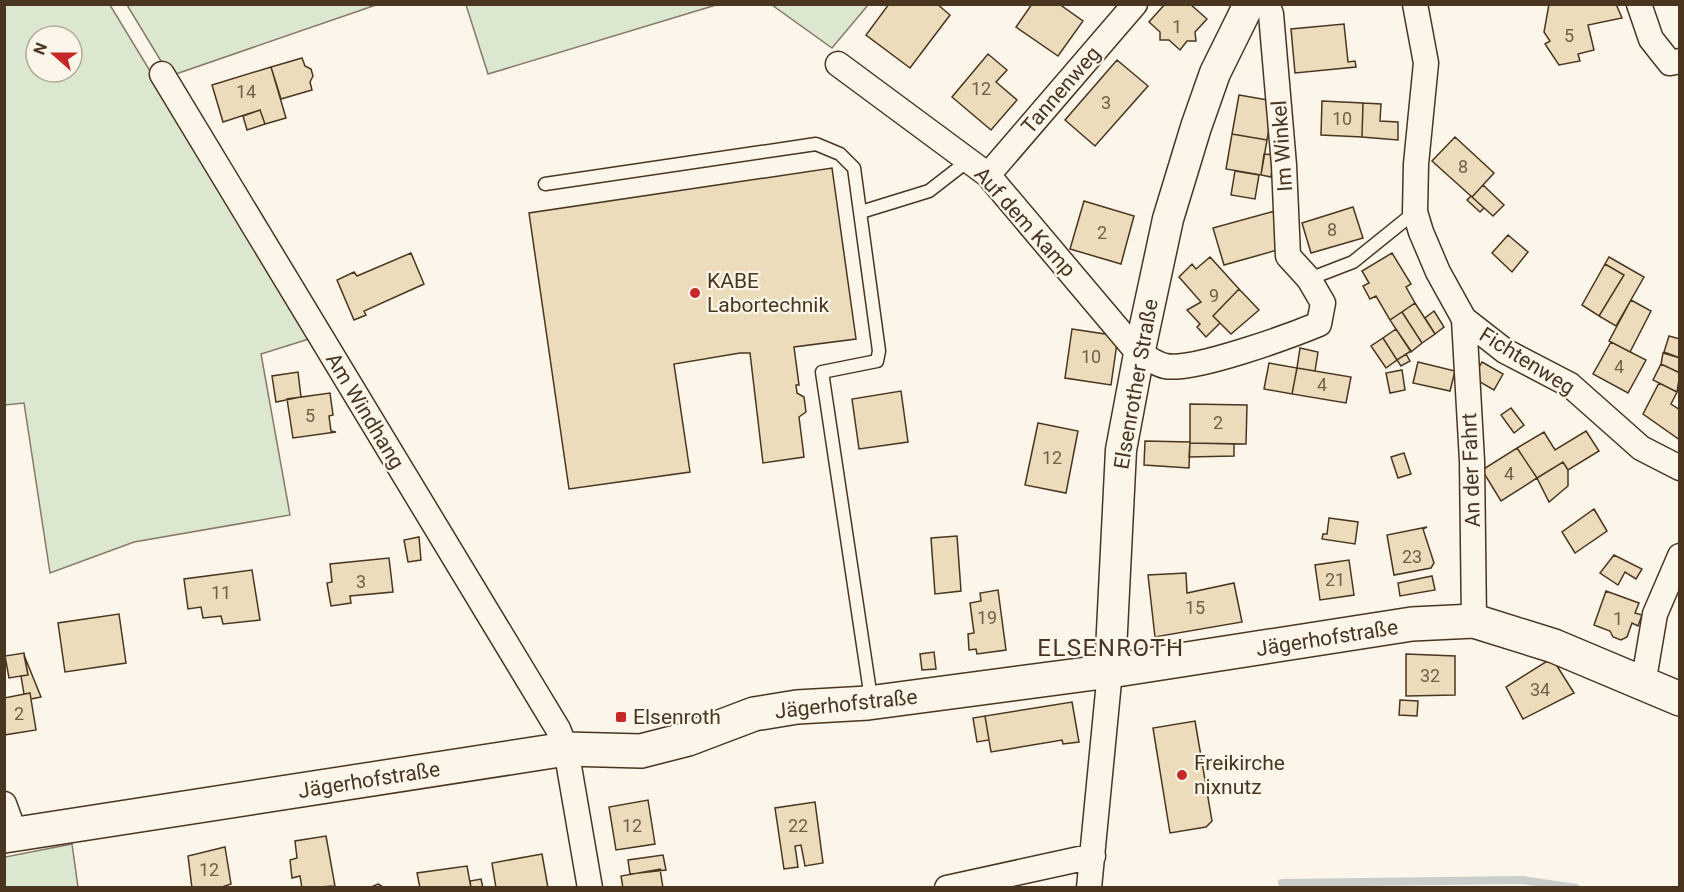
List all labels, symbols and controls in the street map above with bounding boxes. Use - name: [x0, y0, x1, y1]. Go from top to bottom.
- house number: 1: [1172, 16, 1182, 37]
- north arrow: [24, 24, 84, 84]
- house number: 5: [1564, 25, 1574, 46]
- text: N: [30, 40, 51, 57]
- street label: Tannenweg: [1017, 42, 1105, 138]
- house number: 12: [971, 78, 991, 99]
- house number: 14: [236, 81, 256, 102]
- house number: 3: [1101, 92, 1111, 113]
- street label: Im Winkel: [1267, 100, 1297, 192]
- house number: 10: [1332, 108, 1352, 129]
- house number: 8: [1458, 156, 1468, 177]
- street label: Auf dem Kamp: [970, 162, 1080, 282]
- house number: 8: [1327, 219, 1337, 240]
- house number: 2: [1097, 222, 1107, 243]
- place label: KABE Labortechnik: [707, 269, 829, 317]
- house number: 9: [1209, 285, 1219, 306]
- marker: KABE Labortechnik: [688, 286, 702, 300]
- street label: Elsenrother Straße: [1109, 297, 1163, 471]
- street label: Fichtenweg: [1475, 322, 1579, 400]
- house number: 10: [1081, 346, 1101, 367]
- street label: Am Windhang: [321, 349, 409, 473]
- house number: 4: [1614, 356, 1624, 377]
- house number: 4: [1317, 374, 1327, 395]
- house number: 5: [305, 405, 315, 426]
- house number: 2: [1213, 412, 1223, 433]
- street label: An der Fahrt: [1457, 412, 1485, 528]
- house number: 12: [1042, 447, 1062, 468]
- house number: 4: [1504, 463, 1514, 484]
- house number: 23: [1402, 546, 1422, 567]
- house number: 21: [1325, 569, 1345, 590]
- house number: 3: [356, 571, 366, 592]
- house number: 11: [211, 582, 231, 603]
- house number: 15: [1185, 597, 1205, 618]
- house number: 19: [977, 607, 997, 628]
- house number: 1: [1613, 608, 1623, 629]
- street label: Jägerhofstraße: [1254, 615, 1400, 661]
- district label: ELSENROTH: [1037, 634, 1185, 662]
- house number: 32: [1420, 665, 1440, 686]
- house number: 34: [1530, 679, 1550, 700]
- street label: Jägerhofstraße: [773, 685, 919, 723]
- house number: 2: [14, 703, 24, 724]
- place label: Elsenroth: [633, 705, 721, 729]
- marker: Elsenroth: [614, 710, 628, 724]
- place label: Freikirche nixnutz: [1194, 751, 1285, 799]
- street label: Jägerhofstraße: [296, 757, 442, 803]
- marker: Freikirche nixnutz: [1175, 768, 1189, 782]
- house number: 12: [622, 815, 642, 836]
- house number: 22: [788, 815, 808, 836]
- house number: 12: [199, 859, 219, 880]

